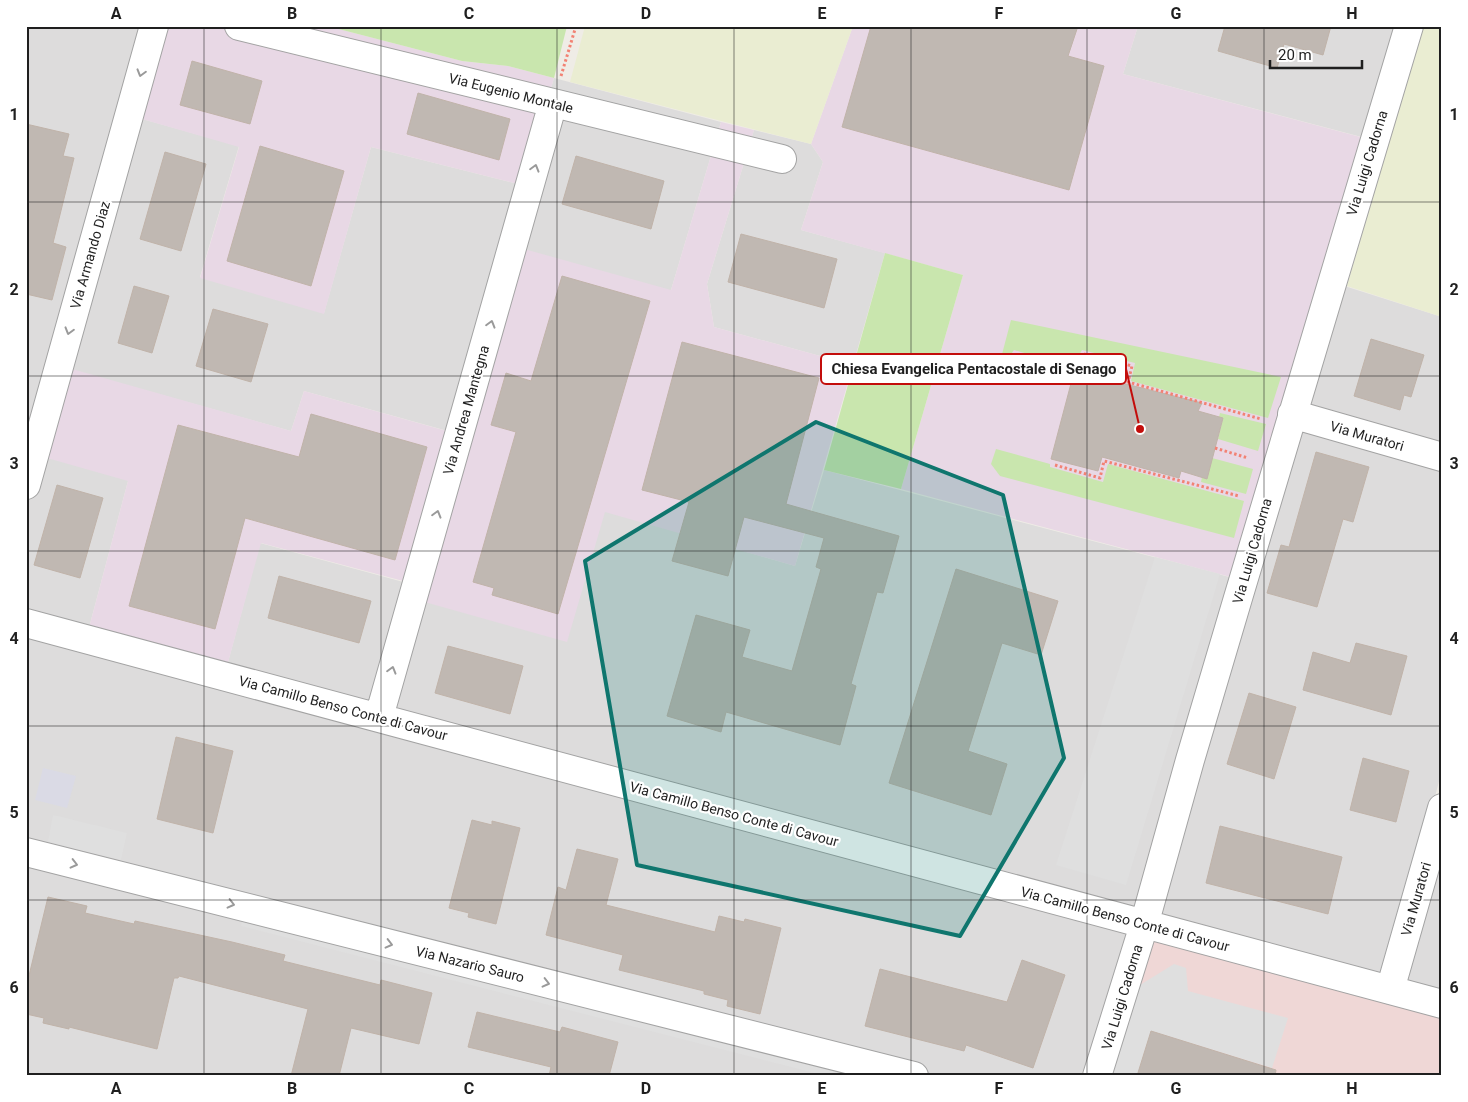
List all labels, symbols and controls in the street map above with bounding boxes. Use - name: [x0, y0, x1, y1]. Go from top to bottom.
- text: A: [111, 4, 122, 23]
- text: B: [287, 4, 297, 23]
- text: C: [464, 4, 474, 23]
- text: D: [641, 4, 651, 23]
- text: E: [818, 4, 827, 23]
- text: F: [995, 4, 1004, 23]
- text: G: [1171, 4, 1182, 23]
- text: H: [1346, 4, 1358, 23]
- scale bar: [1270, 38, 1363, 70]
- text: 20 m: [1278, 46, 1312, 64]
- one-way arrow: [136, 69, 146, 77]
- street label: Via Eugenio Montale: [447, 70, 575, 116]
- text: 1: [9, 105, 19, 124]
- text: 1: [1449, 105, 1459, 124]
- street label: Via Luigi Cadorna: [1343, 108, 1391, 218]
- one-way arrow: [529, 163, 540, 172]
- street label: Via Armando Diaz: [67, 199, 113, 311]
- text: 2: [9, 280, 19, 299]
- text: 2: [1449, 280, 1459, 299]
- one-way arrow: [485, 320, 495, 328]
- one-way arrow: [64, 327, 75, 335]
- street label: Via Andrea Mantegna: [440, 343, 492, 477]
- callout: Chiesa Evangelica Pentacostale di Senago: [821, 354, 1126, 384]
- text: Chiesa Evangelica Pentacostale di Senago: [831, 360, 1117, 378]
- street label: Via Muratori: [1328, 418, 1406, 454]
- text: 3: [9, 454, 19, 473]
- text: 3: [1449, 454, 1459, 473]
- street label: Via Luigi Cadorna: [1229, 496, 1275, 606]
- one-way arrow: [431, 510, 441, 518]
- text: 4: [9, 629, 19, 648]
- text: 4: [1449, 629, 1459, 648]
- one-way arrow: [387, 667, 397, 675]
- street label: Via Camillo Benso Conte di Cavour: [237, 672, 449, 744]
- street label: Via Camillo Benso Conte di Cavour: [628, 778, 840, 850]
- text: 5: [9, 803, 19, 822]
- text: 5: [1449, 803, 1459, 822]
- one-way arrow: [69, 858, 78, 869]
- street label: Via Muratori: [1398, 860, 1434, 938]
- street label: Via Camillo Benso Conte di Cavour: [1019, 883, 1231, 955]
- one-way arrow: [227, 898, 236, 909]
- one-way arrow: [384, 938, 392, 948]
- street label: Via Luigi Cadorna: [1098, 942, 1146, 1052]
- street label: Via Nazario Sauro: [414, 943, 526, 985]
- one-way arrow: [542, 977, 551, 988]
- text: 6: [9, 978, 19, 997]
- text: 6: [1449, 978, 1459, 997]
- text: A: [111, 1079, 122, 1098]
- text: B: [287, 1079, 297, 1098]
- text: C: [464, 1079, 474, 1098]
- text: D: [641, 1079, 651, 1098]
- text: E: [818, 1079, 827, 1098]
- text: F: [995, 1079, 1004, 1098]
- text: G: [1171, 1079, 1182, 1098]
- text: H: [1346, 1079, 1358, 1098]

